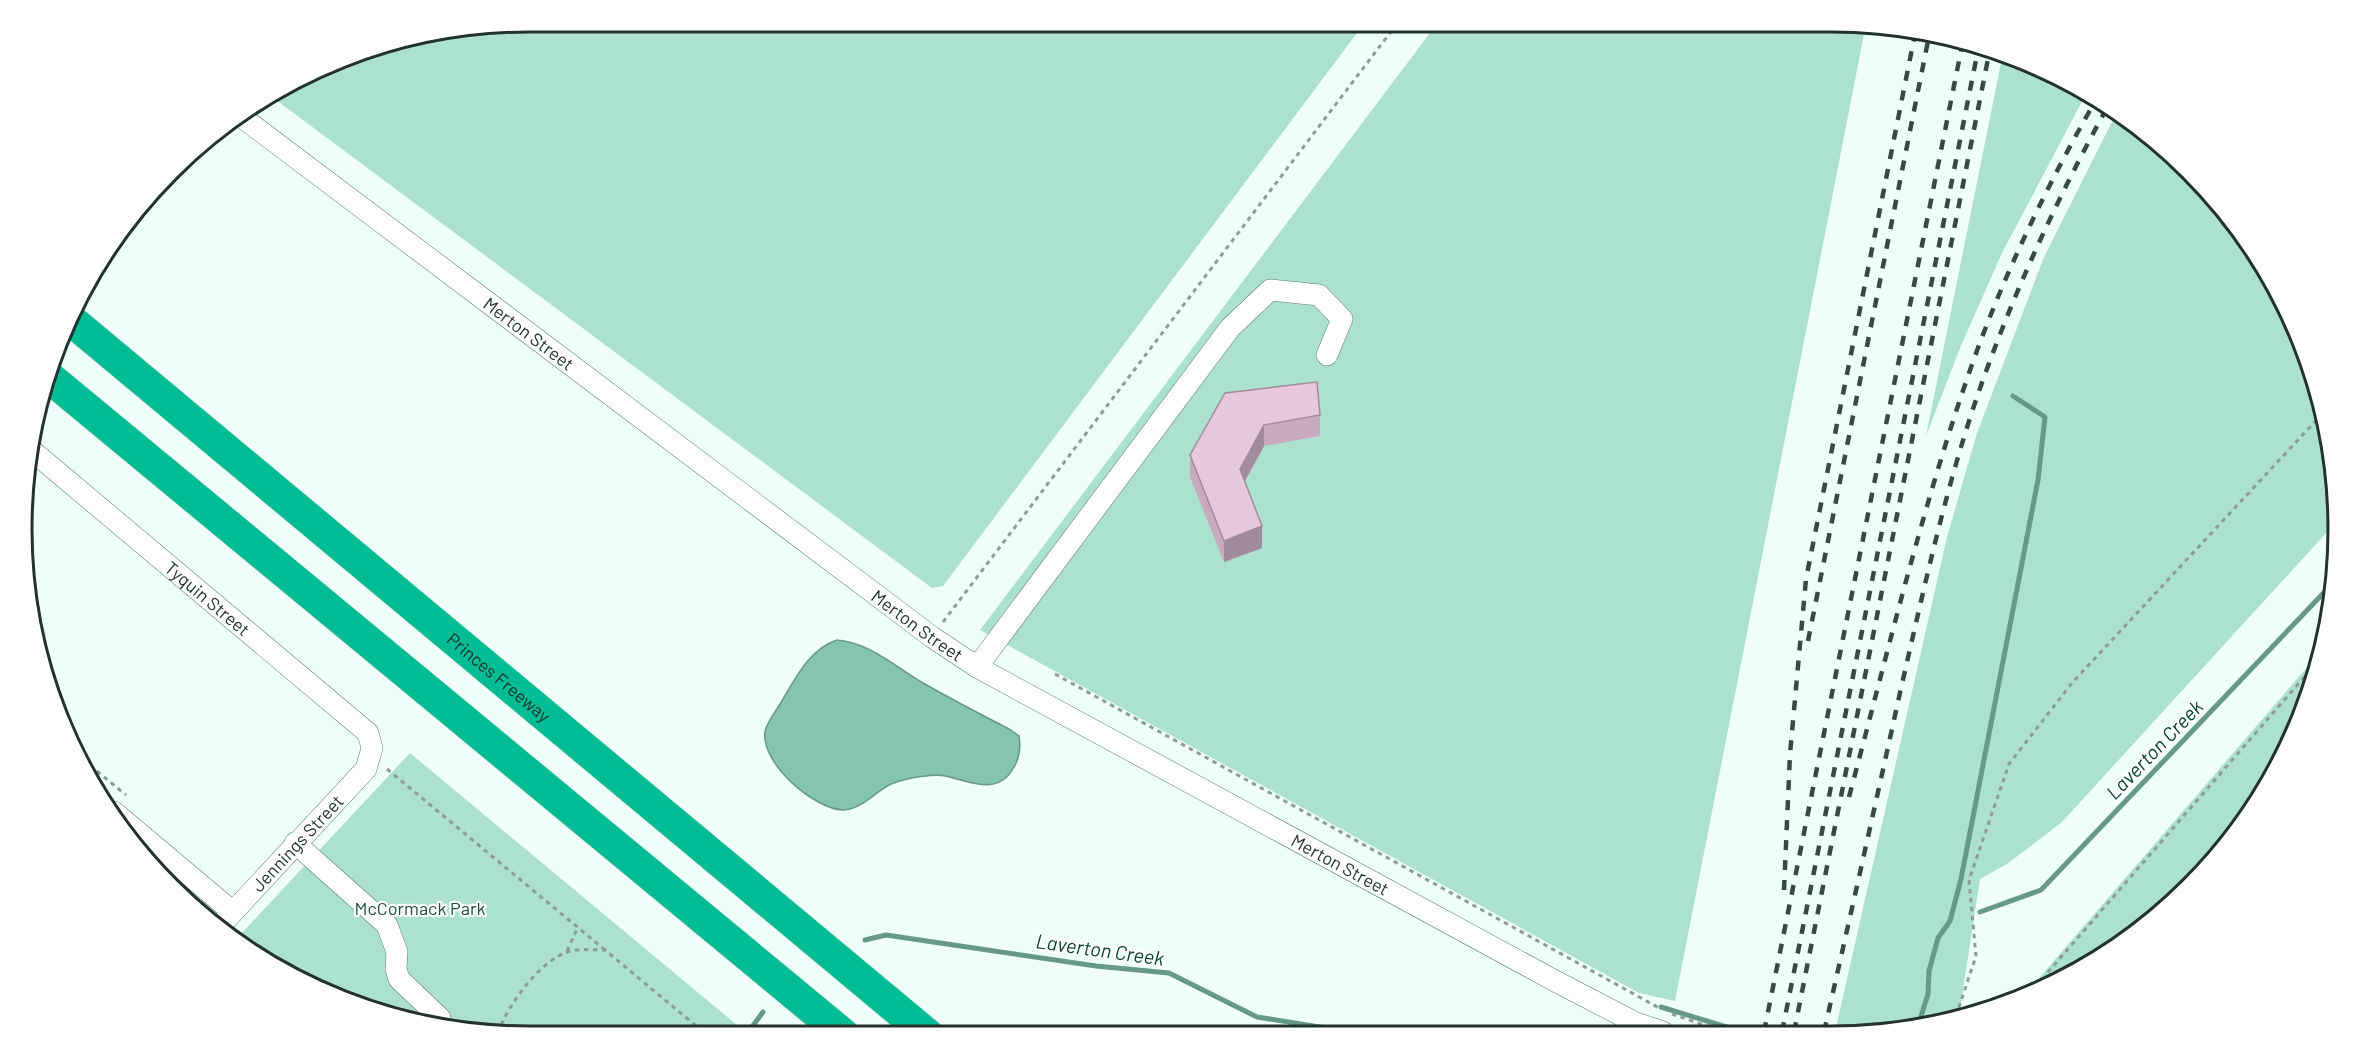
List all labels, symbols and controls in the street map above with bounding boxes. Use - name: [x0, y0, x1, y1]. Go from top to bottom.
- street label: Merton Street: [479, 292, 579, 375]
- street label: Tyquin Street: [161, 556, 255, 640]
- street label: Merton Street: [867, 585, 968, 666]
- street label: Princes Freeway: [443, 628, 555, 727]
- water label: Laverton Creek: [2101, 694, 2208, 804]
- street label: Jennings Street: [246, 790, 348, 896]
- street label: Merton Street: [1288, 829, 1393, 900]
- park label: McCormack Park: [355, 897, 485, 919]
- water label: Laverton Creek: [1034, 928, 1166, 970]

